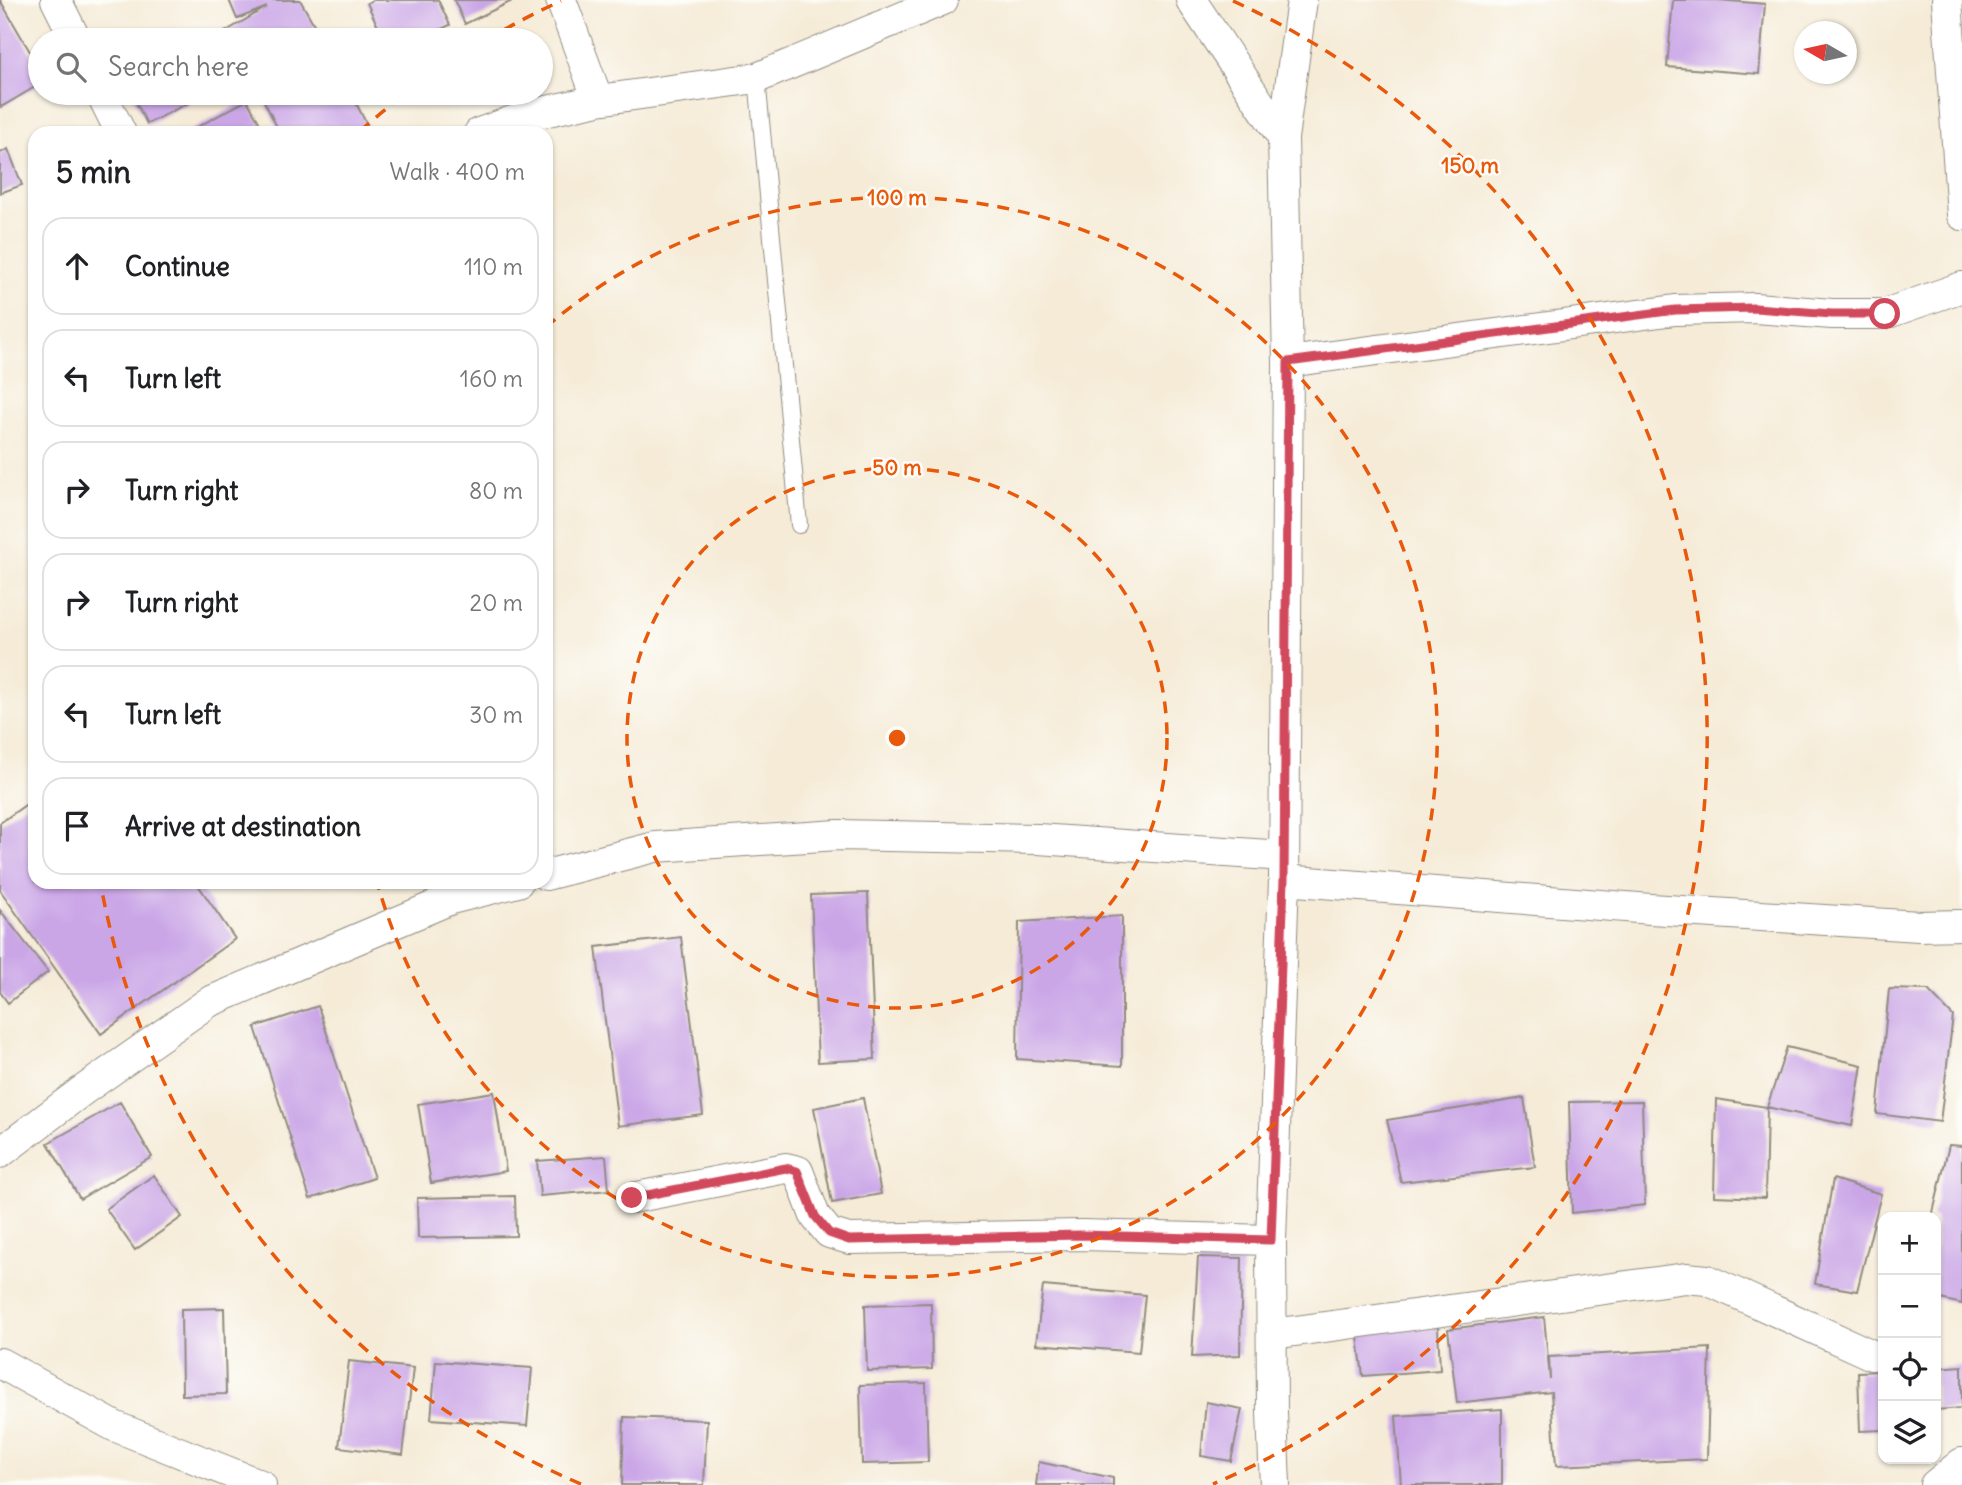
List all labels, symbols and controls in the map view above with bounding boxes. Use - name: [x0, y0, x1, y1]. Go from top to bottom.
- north arrow: [1794, 21, 1857, 84]
- search box: [28, 28, 553, 105]
- icon: search: [52, 48, 90, 86]
- text: Search here: [108, 50, 249, 83]
- text: 150 m: [1441, 152, 1499, 179]
- text: 5 min: [56, 153, 131, 191]
- text: Walk · 400 m: [390, 157, 525, 186]
- text: 100 m: [867, 184, 927, 211]
- icon: ahead: [58, 247, 96, 285]
- text: Continue: [125, 250, 230, 283]
- text: 110 m: [464, 252, 523, 281]
- route start: [1869, 298, 1900, 329]
- icon: left: [58, 359, 96, 397]
- text: Turn left: [125, 362, 221, 395]
- text: 160 m: [460, 364, 523, 393]
- text: 50 m: [872, 454, 922, 481]
- icon: right: [58, 471, 96, 509]
- text: Turn right: [125, 474, 238, 507]
- text: 80 m: [469, 476, 523, 505]
- icon: right: [58, 583, 96, 621]
- text: Turn right: [125, 586, 238, 619]
- text: 20 m: [470, 588, 523, 617]
- icon: left: [58, 695, 96, 733]
- text: Turn left: [125, 698, 221, 731]
- text: 30 m: [469, 700, 523, 729]
- centre of rings: [885, 726, 909, 750]
- icon: arrive: [58, 807, 96, 845]
- text: Arrive at destination: [125, 810, 361, 843]
- route end: [616, 1182, 647, 1213]
- map controls: [1878, 1212, 1941, 1464]
- button: +: [1878, 1212, 1941, 1275]
- button: −: [1878, 1275, 1941, 1338]
- button: locate: [1878, 1338, 1941, 1401]
- button: layers: [1878, 1401, 1941, 1464]

